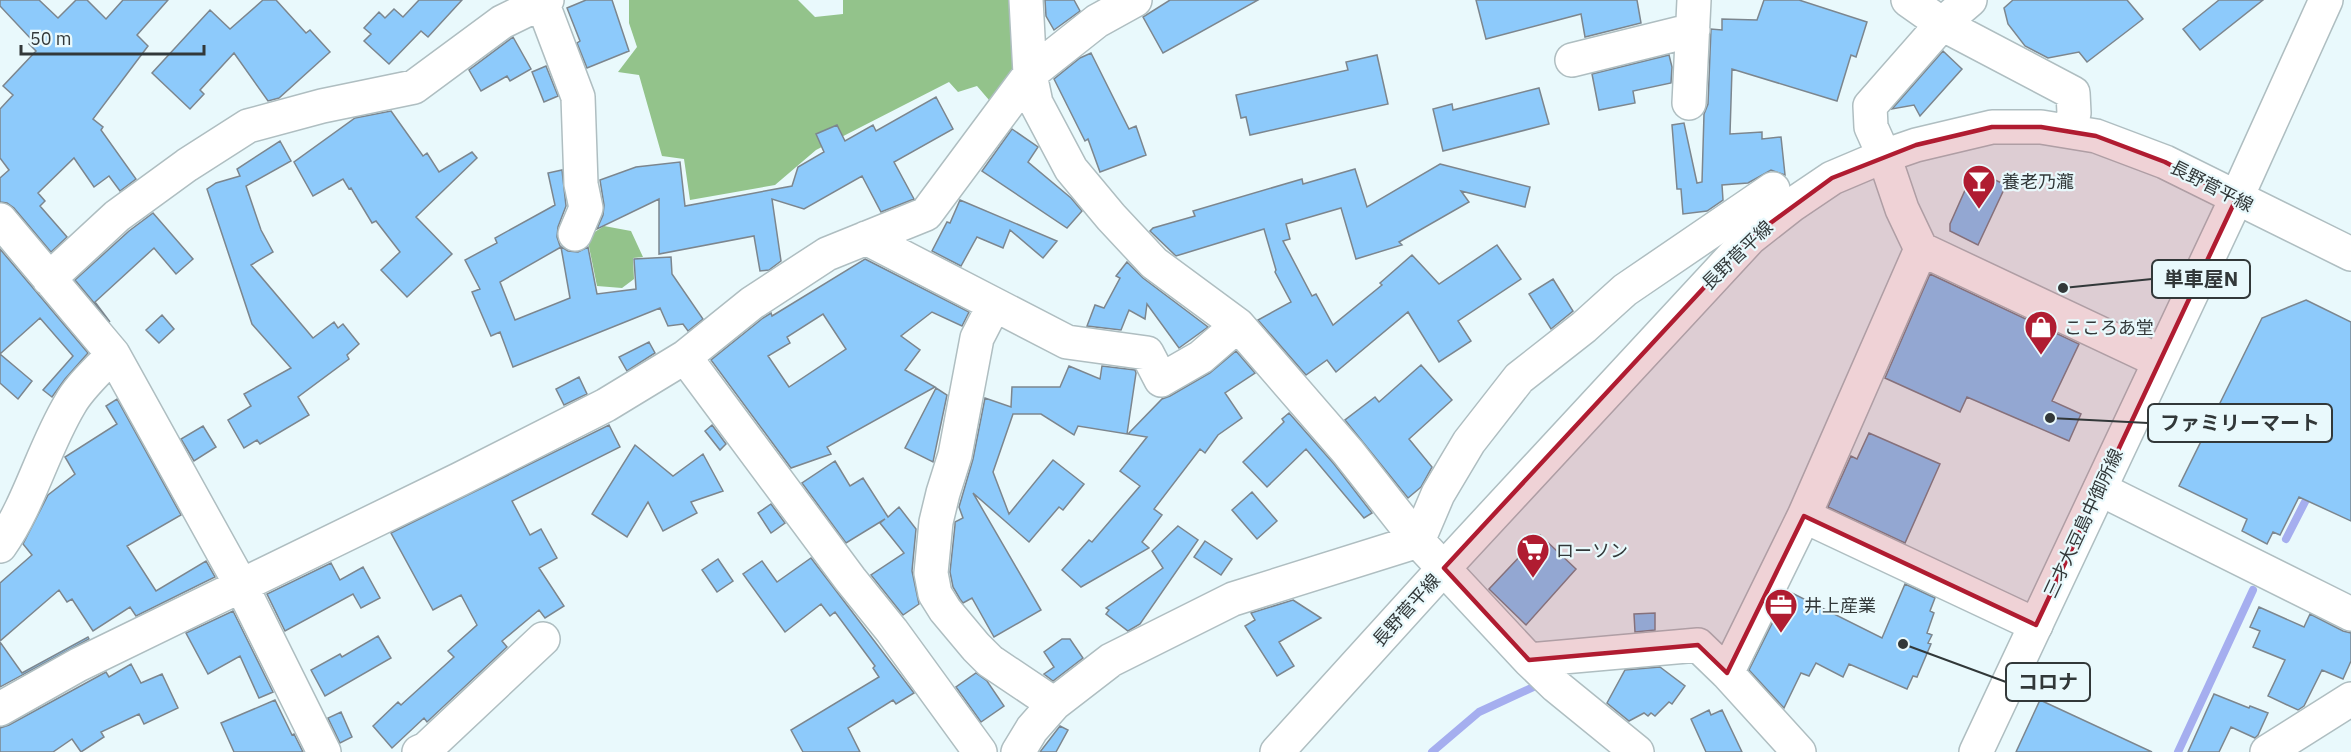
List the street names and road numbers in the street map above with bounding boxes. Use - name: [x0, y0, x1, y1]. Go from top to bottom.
- street label: 長野菅平線: [2167, 155, 2257, 217]
- street label: 長野菅平線: [1697, 215, 1777, 295]
- street label: 三才大豆島中御所線: [2038, 445, 2128, 601]
- street label: 長野菅平線: [1367, 569, 1445, 651]

